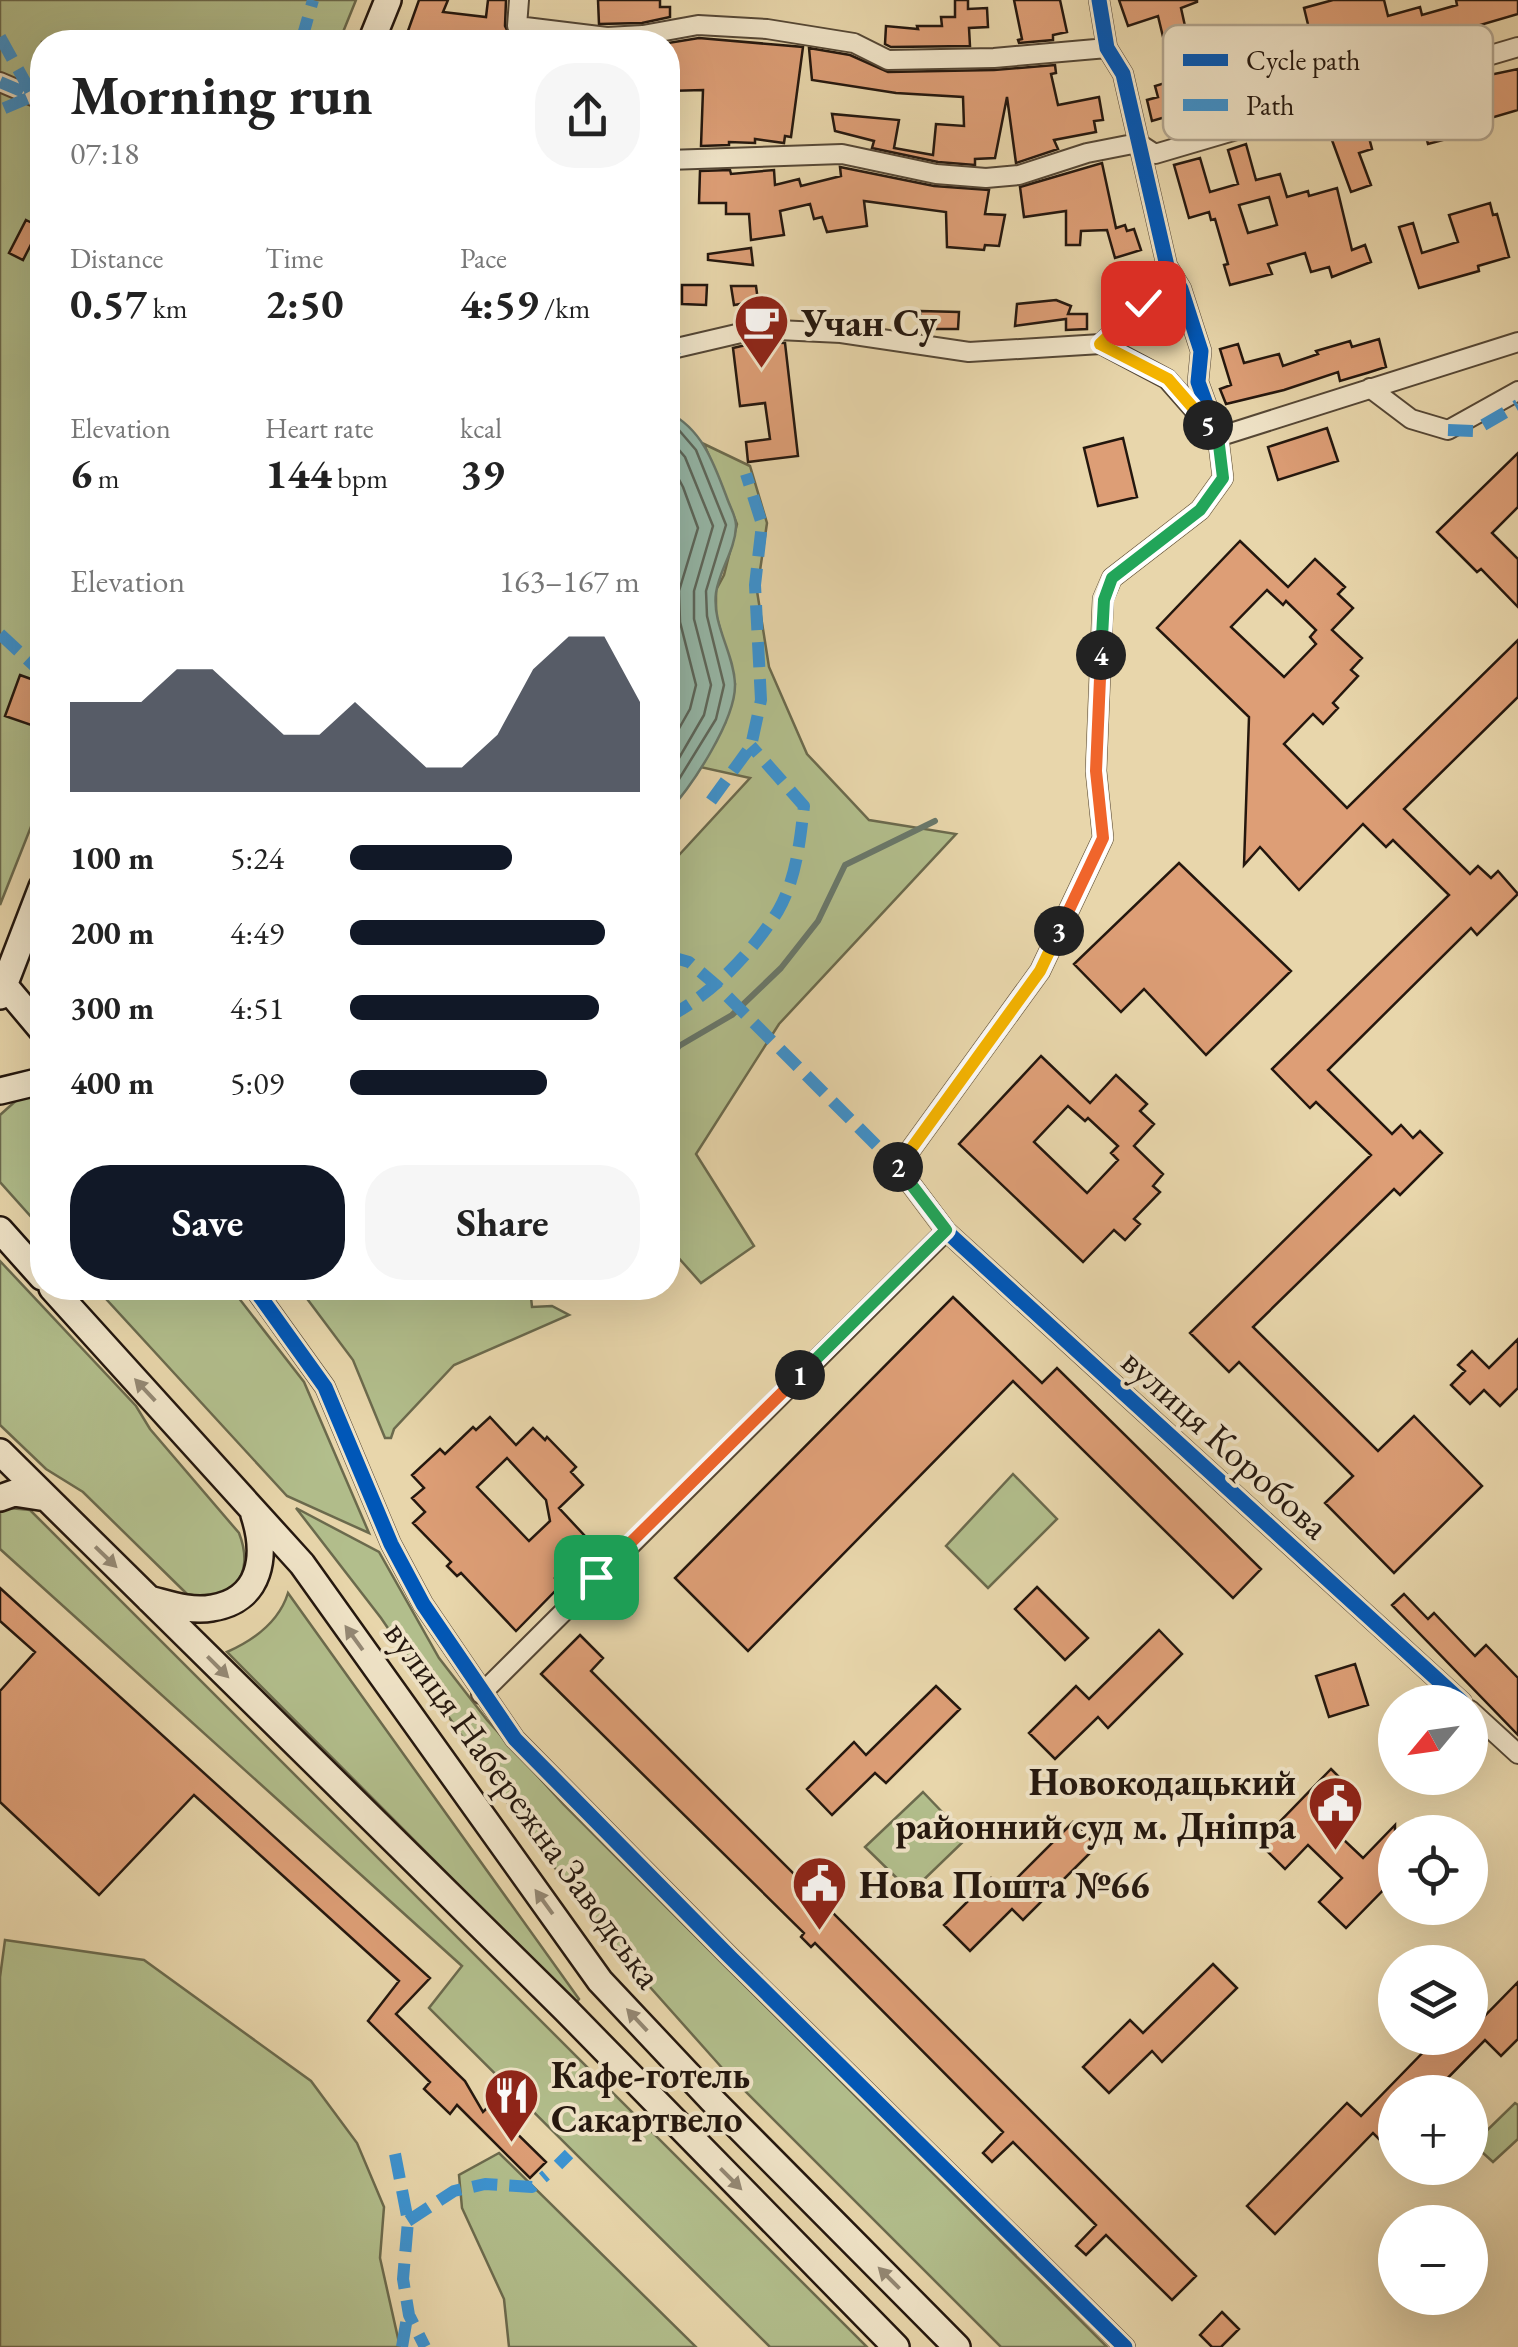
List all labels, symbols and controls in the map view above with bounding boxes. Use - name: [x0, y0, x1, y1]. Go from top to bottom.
- legend: [1163, 25, 1493, 140]
- text: Cycle path: [1246, 42, 1360, 78]
- text: Morning run: [70, 59, 373, 130]
- button: share: [535, 63, 640, 168]
- text: Path: [1246, 87, 1294, 123]
- text: 07:18: [70, 132, 139, 174]
- text: Distance: [70, 240, 164, 276]
- text: Time: [265, 240, 323, 276]
- text: Pace: [460, 240, 507, 276]
- pin: [1101, 261, 1186, 346]
- text: 0.57: [70, 276, 147, 331]
- text: 2:50: [265, 276, 344, 331]
- text: 4:59: [460, 276, 539, 331]
- icon: check: [1116, 276, 1171, 331]
- text: km: [147, 290, 188, 326]
- text: /km: [539, 290, 590, 326]
- cafe icon: Учан Су: [732, 292, 792, 371]
- place label: Учан Су: [800, 298, 938, 347]
- pin: 5: [1183, 400, 1233, 450]
- text: 5: [1201, 407, 1215, 443]
- text: Elevation: [70, 410, 171, 446]
- text: Heart rate: [265, 410, 374, 446]
- text: kcal: [460, 410, 502, 446]
- text: 6: [70, 446, 92, 501]
- text: 144: [265, 446, 332, 501]
- text: 39: [460, 446, 504, 501]
- text: m: [92, 460, 120, 496]
- text: bpm: [332, 460, 388, 496]
- text: Elevation: [70, 560, 185, 602]
- text: 163–167 m: [499, 560, 640, 602]
- pin: 4: [1076, 630, 1126, 680]
- text: 4: [1094, 637, 1108, 673]
- text: 100 m: [70, 837, 154, 879]
- text: 5:24: [230, 837, 284, 879]
- pin: 3: [1034, 906, 1084, 956]
- text: 200 m: [70, 912, 154, 954]
- text: 4:49: [230, 912, 284, 954]
- text: 3: [1052, 913, 1066, 949]
- text: 300 m: [70, 987, 154, 1029]
- text: 4:51: [230, 987, 284, 1029]
- text: 400 m: [70, 1062, 154, 1104]
- text: 5:09: [230, 1062, 284, 1104]
- pin: 2: [873, 1142, 923, 1192]
- text: 2: [891, 1149, 905, 1185]
- button: Save: [70, 1165, 345, 1280]
- button: Share: [365, 1165, 640, 1280]
- street label: вулиця Коробова: [1112, 1337, 1341, 1550]
- pin: 1: [775, 1350, 825, 1400]
- text: 1: [793, 1357, 807, 1393]
- one-way arrow: [134, 1378, 157, 1402]
- pin: [554, 1535, 639, 1620]
- one-way arrow: [94, 1545, 118, 1568]
- icon: arrive: [569, 1550, 624, 1605]
- street label: вулиця Набережна Заводська: [374, 1610, 675, 1998]
- one-way arrow: [345, 1625, 365, 1651]
- one-way arrow: [205, 1655, 229, 1679]
- north arrow: [1378, 1685, 1488, 1795]
- map controls: [1378, 1685, 1488, 2315]
- place label: Новокодацький районний суд м. Дніпра: [895, 1757, 1296, 1850]
- public building icon: Новокодацький районний суд м. Дніпра: [1305, 1773, 1365, 1852]
- button: locate: [1378, 1815, 1488, 1925]
- public building icon: Нова Пошта №66: [790, 1854, 850, 1933]
- place label: Нова Пошта №66: [859, 1860, 1150, 1909]
- one-way arrow: [534, 1889, 554, 1915]
- button: layers: [1378, 1945, 1488, 2055]
- one-way arrow: [626, 2009, 649, 2033]
- place label: Кафе-готель Сакартвело: [551, 2050, 750, 2143]
- restaurant icon: Кафе-готель Сакартвело: [482, 2066, 542, 2145]
- button: +: [1378, 2075, 1488, 2185]
- one-way arrow: [719, 2167, 742, 2191]
- button: −: [1378, 2205, 1488, 2315]
- one-way arrow: [877, 2266, 901, 2290]

